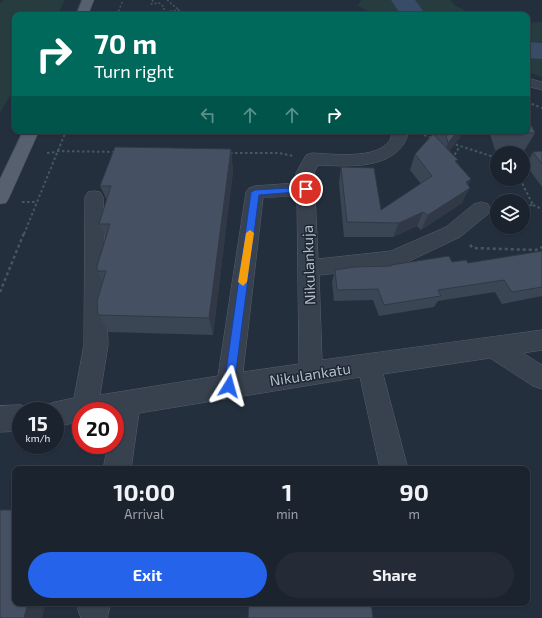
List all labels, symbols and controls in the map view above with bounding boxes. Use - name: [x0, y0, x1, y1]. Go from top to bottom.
- text: 70 m: [94, 26, 157, 60]
- icon: right: [28, 28, 80, 80]
- text: Turn right: [94, 60, 174, 82]
- icon: left: [197, 104, 219, 126]
- icon: ahead: [239, 104, 261, 126]
- icon: ahead: [281, 104, 303, 126]
- icon: right: [323, 104, 345, 126]
- map controls: [490, 146, 530, 234]
- button: sound: [490, 146, 530, 186]
- pin: [289, 172, 323, 206]
- icon: arrive: [295, 178, 317, 200]
- button: layers: [490, 194, 530, 234]
- street label: Nikulankuja: [298, 225, 319, 305]
- street label: Nikulankatu: [268, 359, 352, 389]
- position arrow: [208, 365, 250, 407]
- speed limit sign: 20: [72, 402, 124, 454]
- text: 15: [28, 411, 48, 435]
- text: km/h: [26, 432, 50, 444]
- text: 10:00: [113, 477, 175, 506]
- text: 1: [282, 477, 292, 506]
- text: 90: [400, 477, 429, 506]
- text: Arrival: [124, 506, 164, 522]
- text: min: [276, 506, 298, 522]
- text: m: [408, 506, 420, 522]
- button: Exit: [28, 552, 267, 598]
- button: Share: [275, 552, 514, 598]

